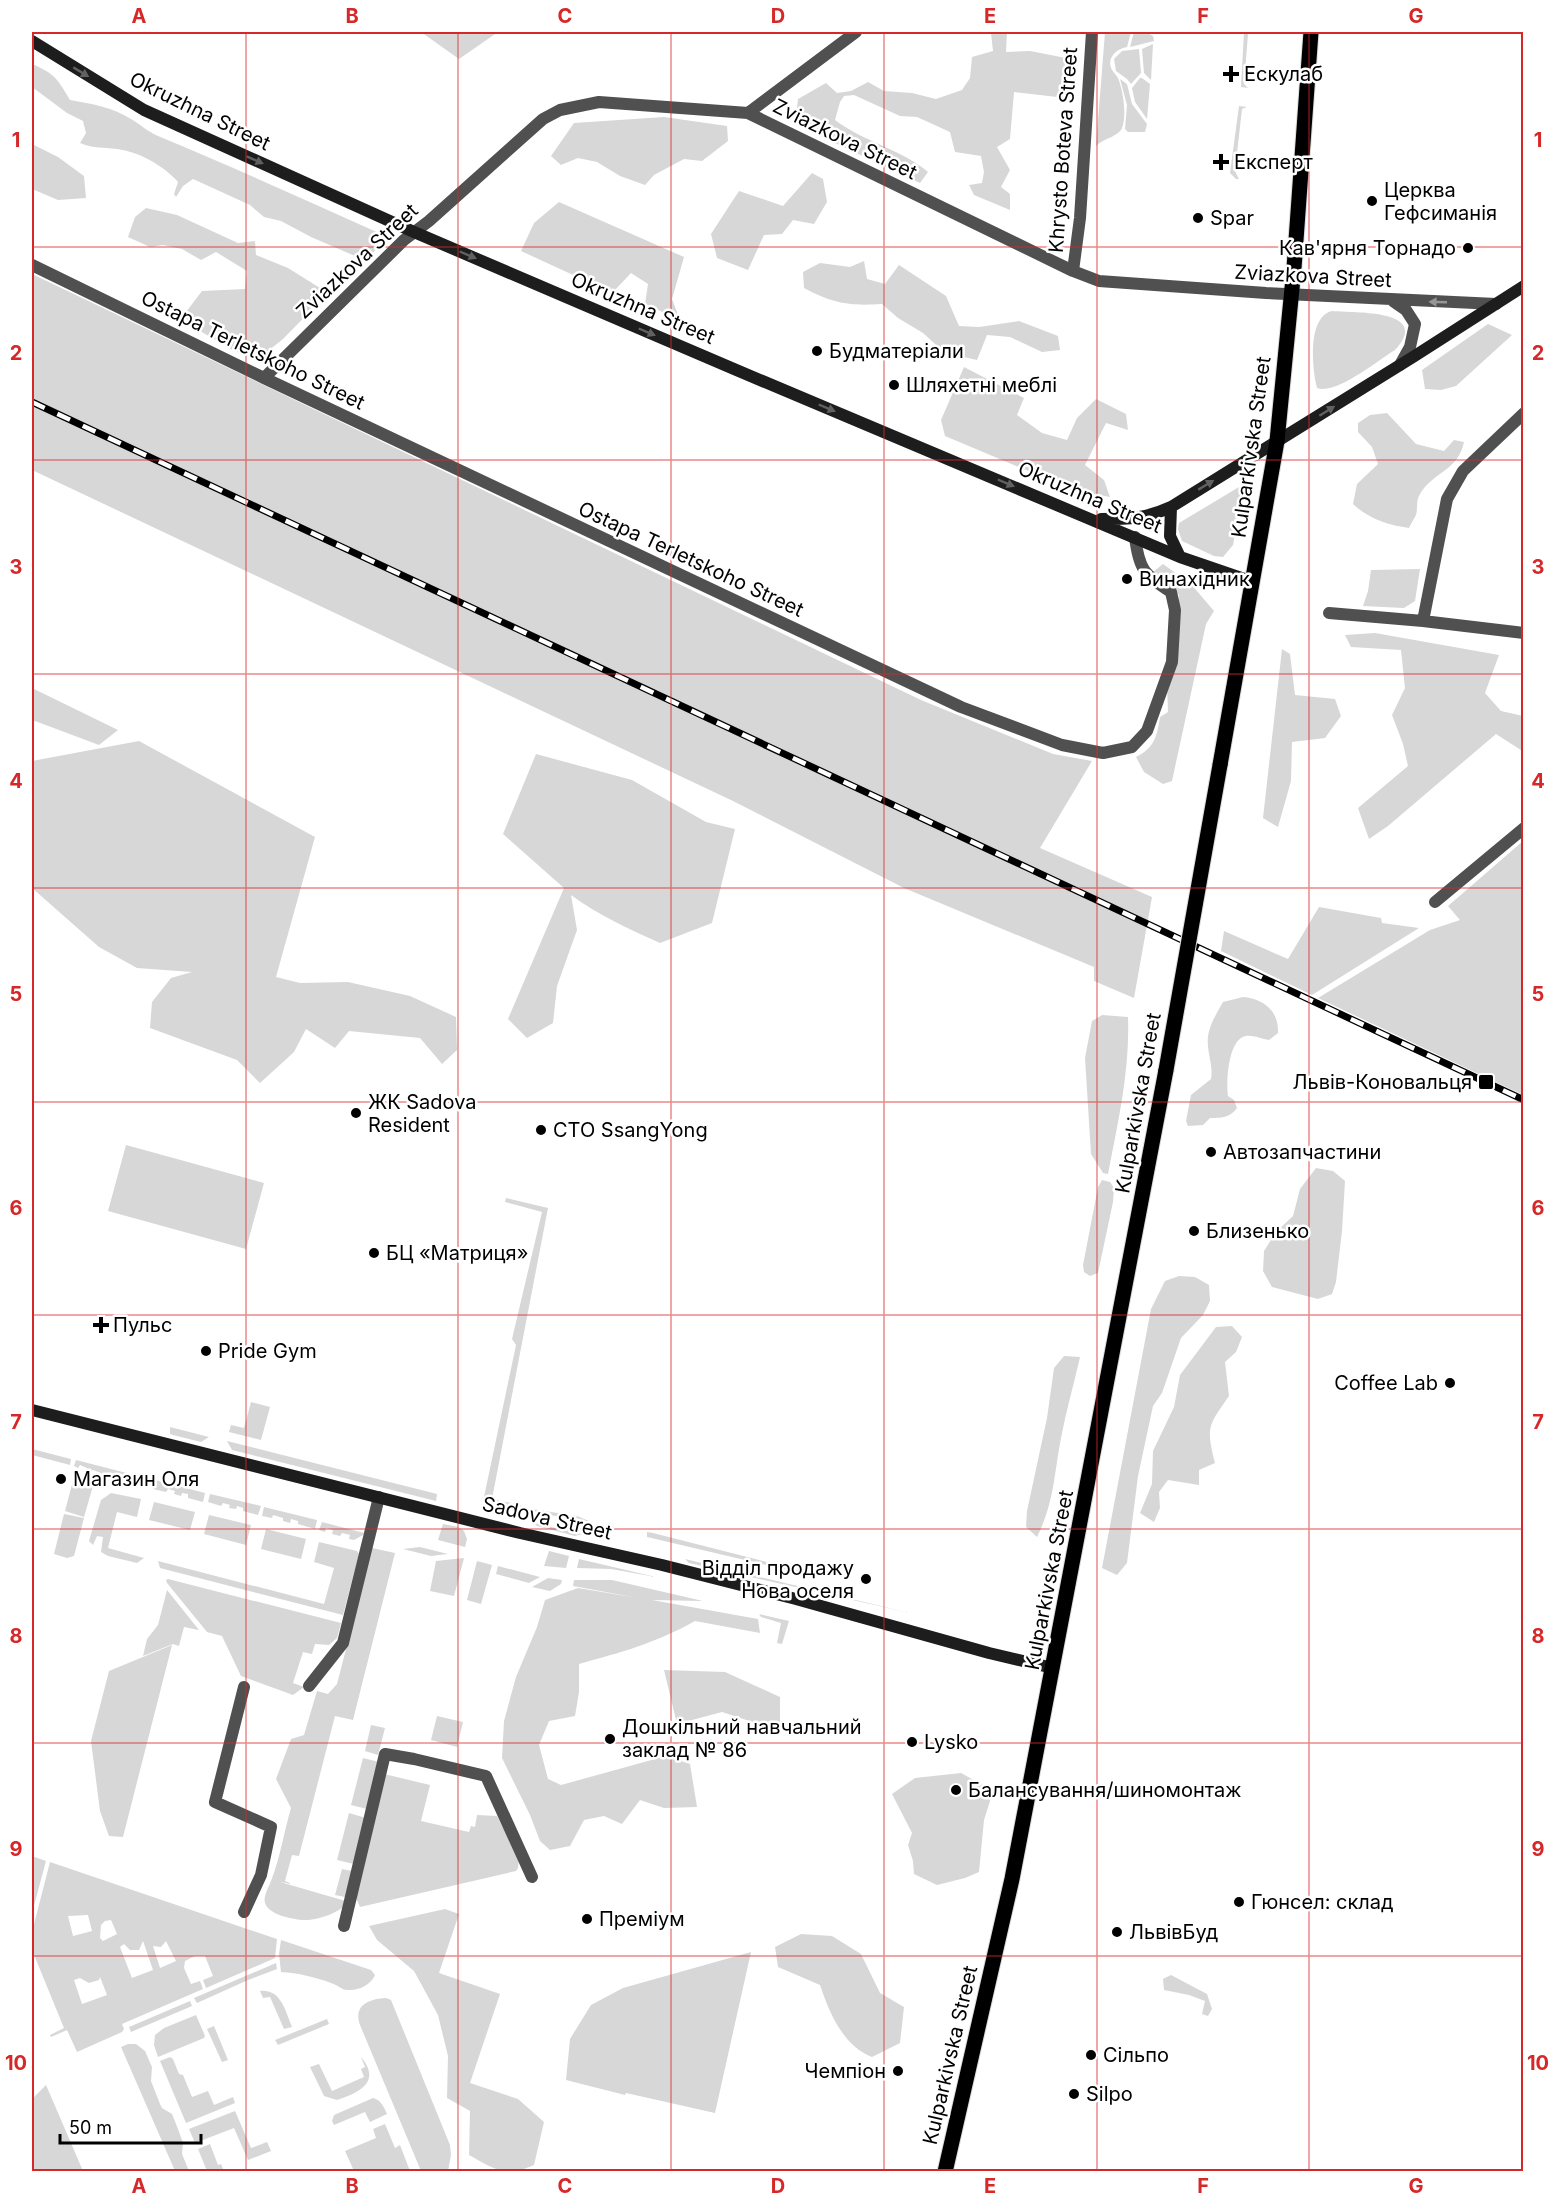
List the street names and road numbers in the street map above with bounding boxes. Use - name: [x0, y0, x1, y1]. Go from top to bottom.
- street label: Khrysto Boteva Street: [1044, 46, 1082, 254]
- street label: Okruzhna Street: [126, 67, 275, 156]
- street label: Zviazkova Street: [769, 94, 921, 185]
- street label: Zviazkova Street: [291, 198, 423, 323]
- street label: Zviazkova Street: [1234, 260, 1393, 292]
- street label: Okruzhna Street: [568, 267, 719, 349]
- street label: Ostapa Terletskoho Street: [137, 285, 369, 415]
- street label: Kulparkivska Street: [1226, 354, 1276, 539]
- street label: Okruzhna Street: [1015, 456, 1166, 538]
- street label: Ostapa Terletskoho Street: [575, 496, 808, 622]
- street label: Kulparkivska Street: [1110, 1010, 1166, 1195]
- street label: Kulparkivska Street: [1020, 1488, 1078, 1672]
- street label: Sadova Street: [480, 1491, 615, 1545]
- street label: Kulparkivska Street: [918, 1963, 982, 2147]

